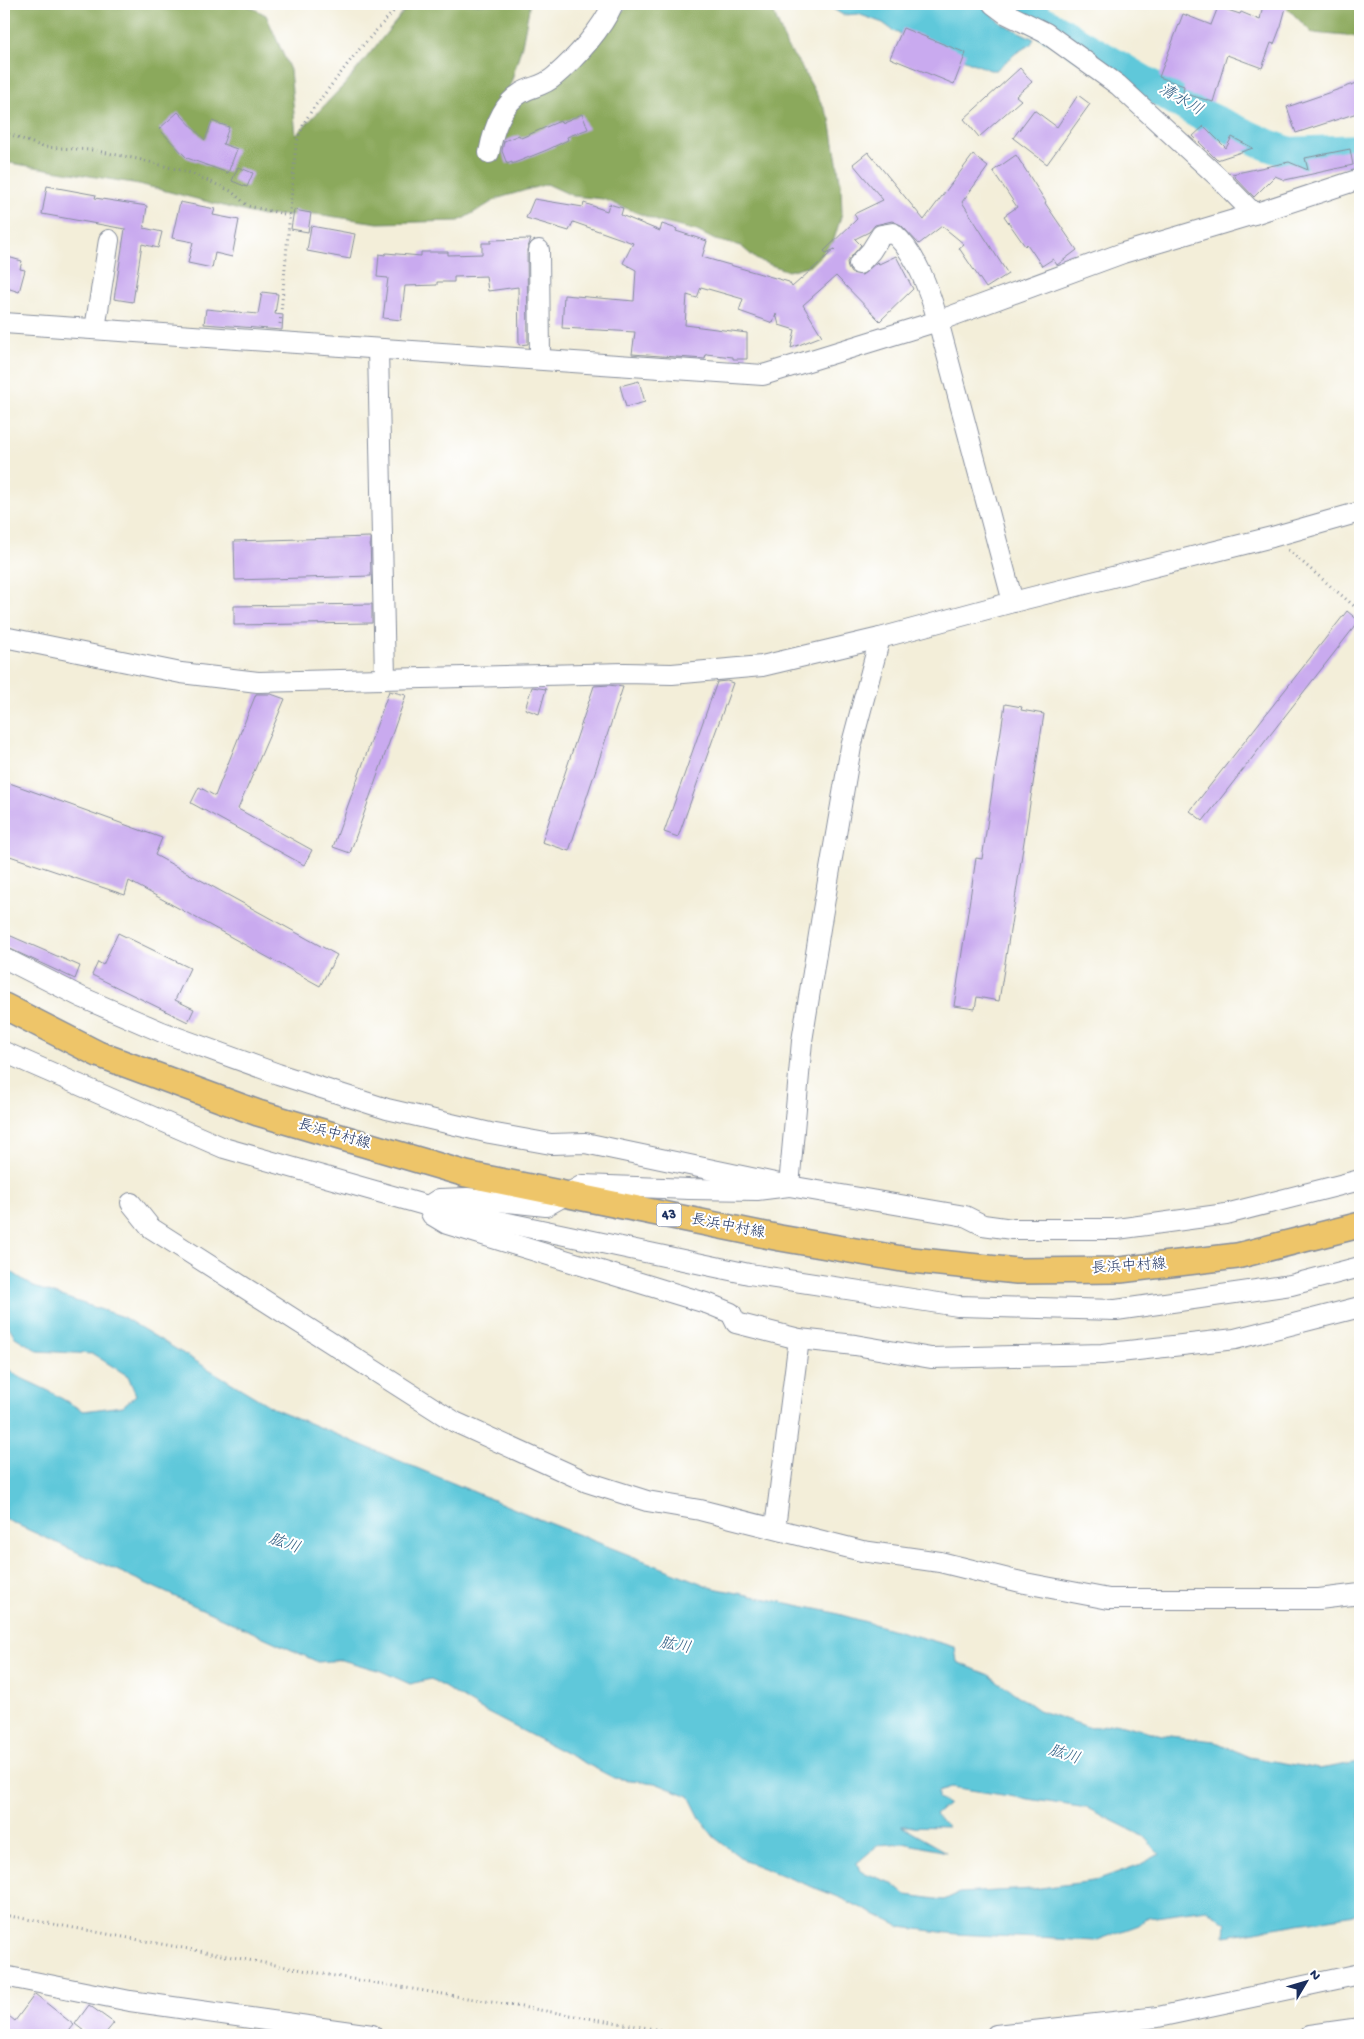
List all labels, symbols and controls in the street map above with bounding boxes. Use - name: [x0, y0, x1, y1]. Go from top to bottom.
- water label: 清水川: [1154, 79, 1207, 121]
- street label: 長浜中村線: [295, 1115, 373, 1154]
- road number: 43: [656, 1204, 682, 1226]
- street label: 長浜中村線: [689, 1210, 767, 1243]
- street label: 長浜中村線: [1091, 1254, 1167, 1279]
- water label: 肱川: [266, 1530, 303, 1559]
- water label: 肱川: [657, 1634, 693, 1659]
- water label: 肱川: [1046, 1741, 1082, 1770]
- north arrow: [1282, 1956, 1332, 2006]
- text: N: [1305, 1967, 1324, 1984]

